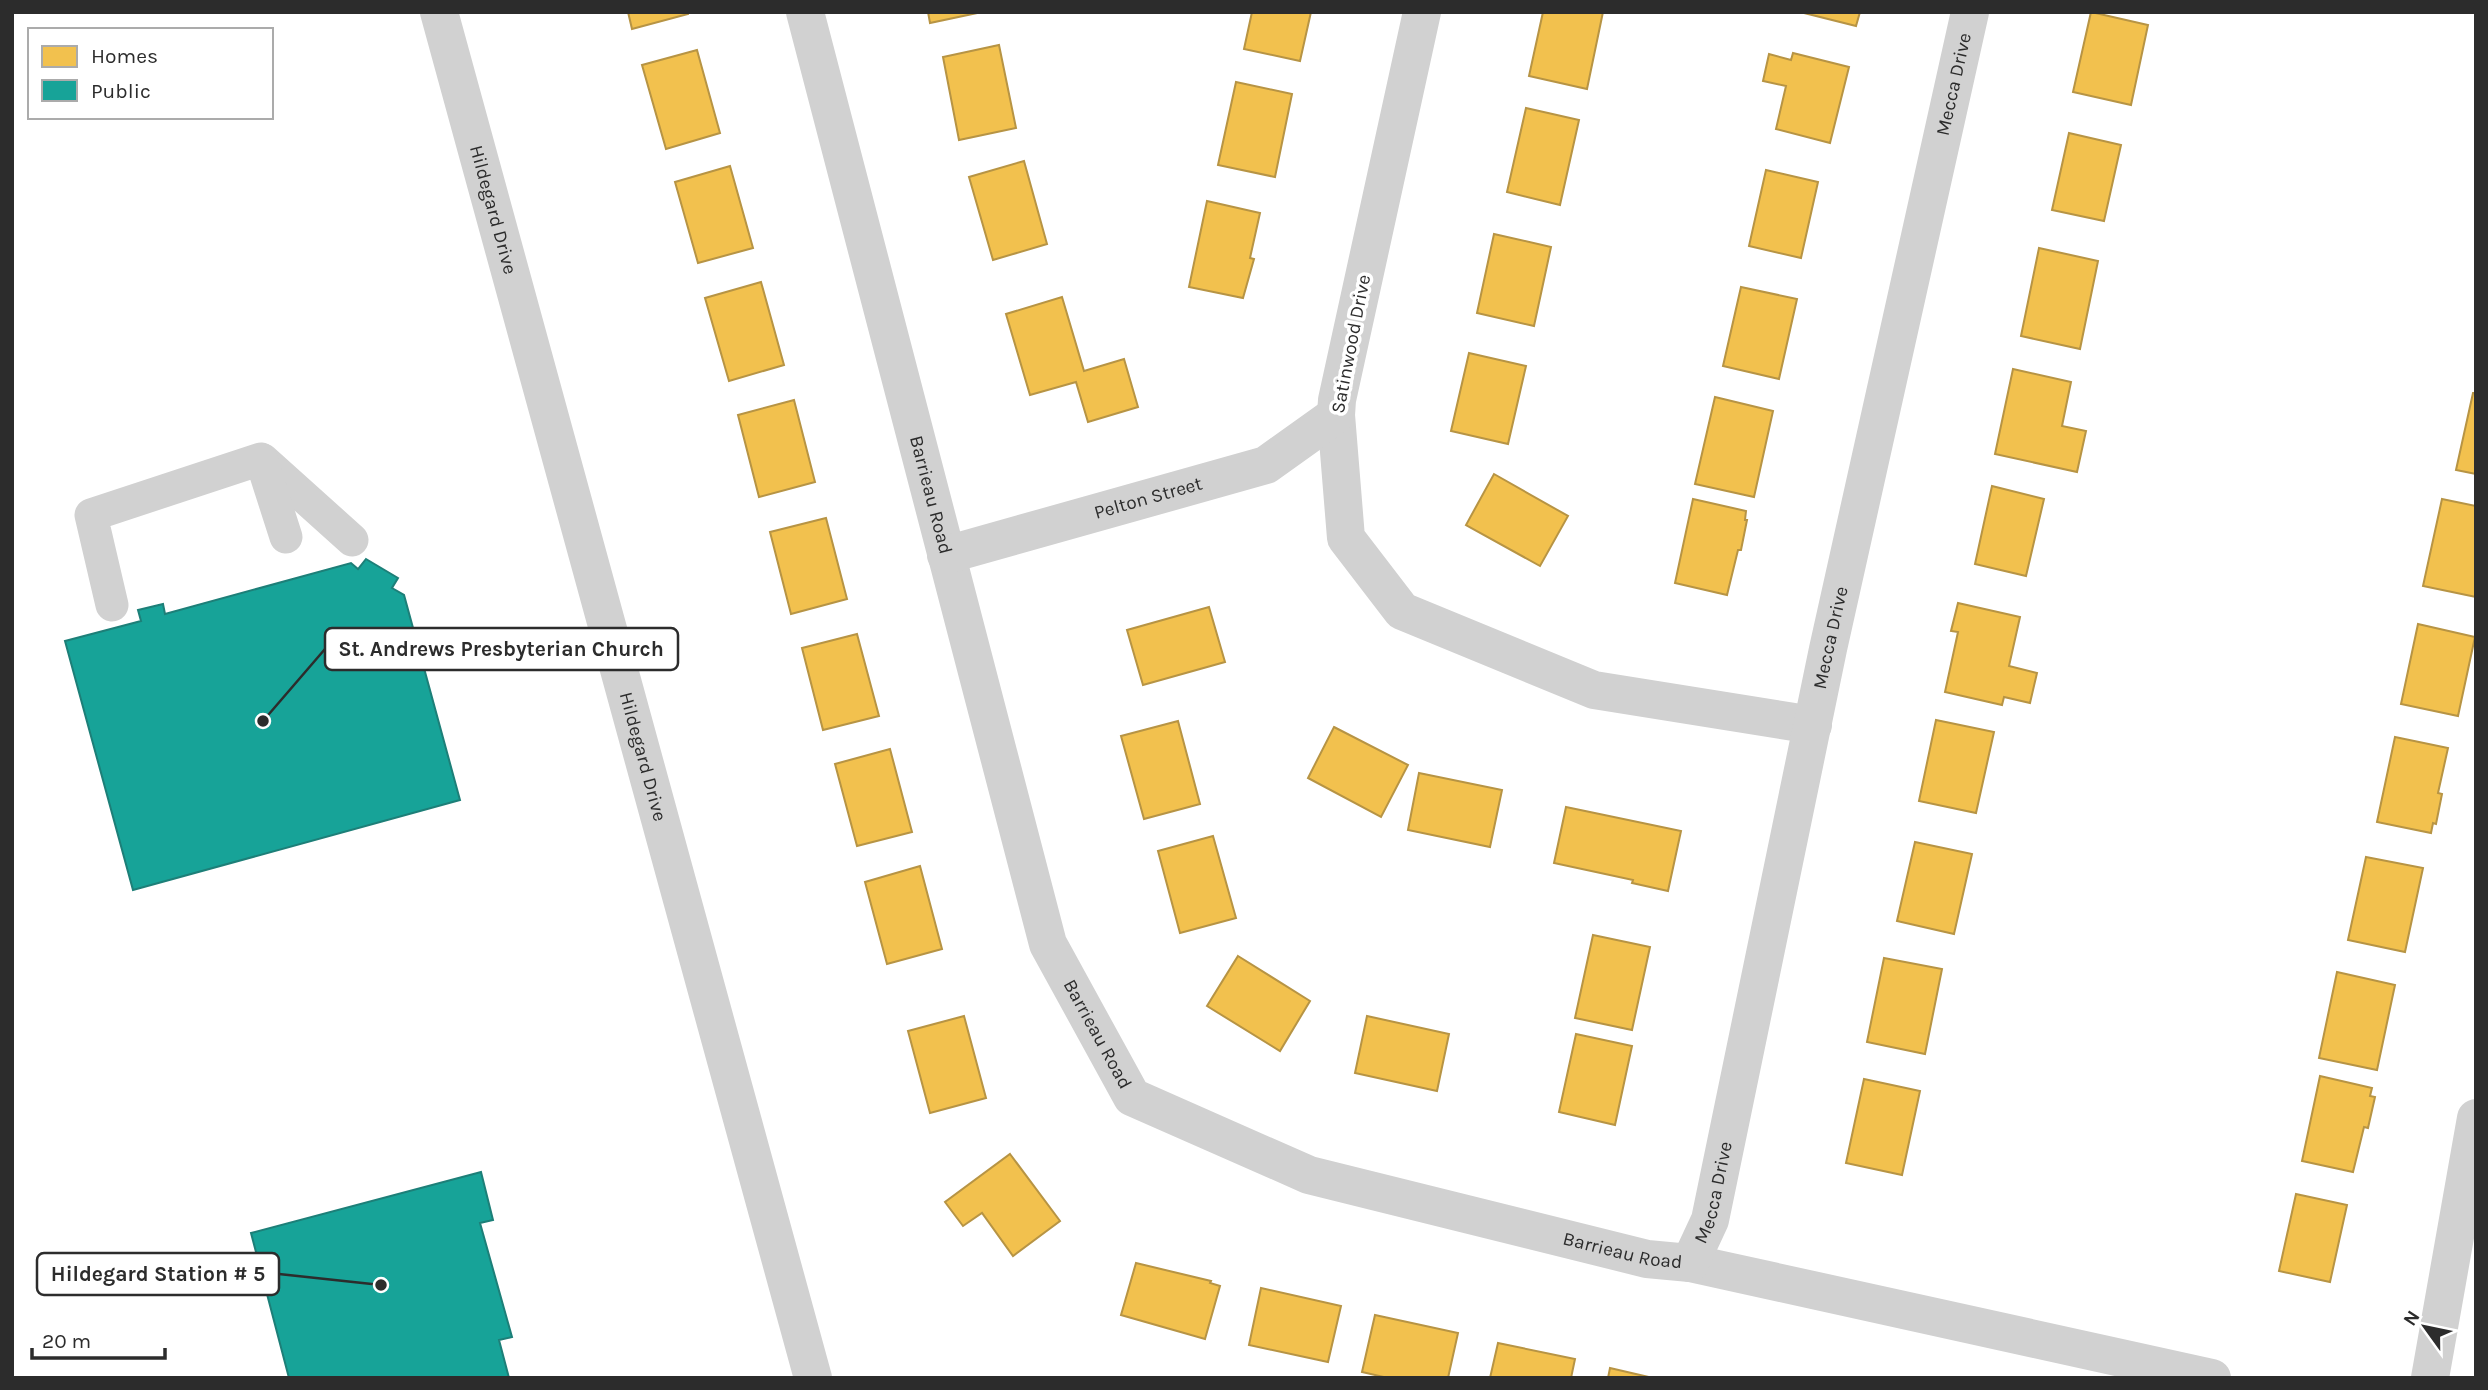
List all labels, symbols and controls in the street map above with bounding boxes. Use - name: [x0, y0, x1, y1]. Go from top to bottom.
- legend: [28, 28, 273, 119]
- street label: Mecca Drive: [1932, 31, 1976, 138]
- text: Homes: [91, 44, 158, 68]
- text: Public: [91, 79, 151, 103]
- street label: Hildegard Drive: [465, 143, 521, 277]
- street label: Satinwood Drive: [1327, 273, 1375, 415]
- street label: Barrieau Road: [905, 433, 957, 557]
- street label: Pelton Street: [1092, 472, 1205, 524]
- street label: Mecca Drive: [1809, 584, 1853, 691]
- callout: St. Andrews Presbyterian Church: [325, 628, 678, 670]
- text: St. Andrews Presbyterian Church: [338, 637, 664, 661]
- street label: Hildegard Drive: [615, 690, 671, 824]
- street label: Barrieau Road: [1059, 976, 1136, 1093]
- street label: Mecca Drive: [1690, 1139, 1737, 1247]
- street label: Barrieau Road: [1561, 1228, 1683, 1273]
- callout: Hildegard Station # 5: [37, 1253, 279, 1295]
- text: Hildegard Station # 5: [51, 1262, 265, 1286]
- north arrow: [2390, 1292, 2460, 1362]
- text: N: [2399, 1307, 2425, 1330]
- scale bar: [32, 1316, 164, 1360]
- text: 20 m: [42, 1329, 91, 1353]

